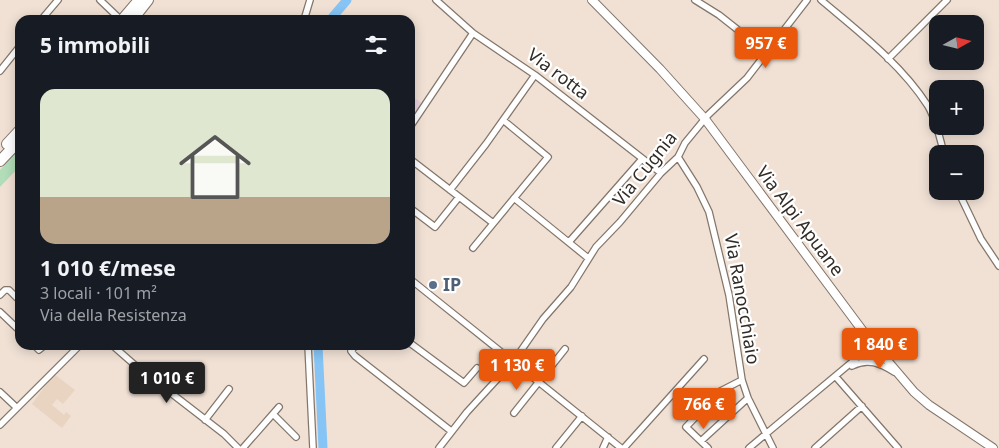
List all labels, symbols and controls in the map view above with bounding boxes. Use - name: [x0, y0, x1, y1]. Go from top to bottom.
- north arrow: [929, 15, 984, 70]
- map controls: [929, 15, 984, 200]
- pin: 957 €: [731, 27, 801, 69]
- text: 5 immobili: [40, 31, 150, 59]
- icon: filters: [362, 31, 390, 59]
- text: 957 €: [746, 32, 786, 54]
- street label: Via rotta: [523, 42, 594, 104]
- button: +: [929, 80, 984, 135]
- icon: home: [170, 122, 260, 212]
- street label: Via Cugnia: [607, 126, 682, 211]
- button: −: [929, 145, 984, 200]
- street label: Via Alpi Apuane: [752, 161, 850, 280]
- street label: Via Ranocchiaio: [720, 232, 766, 366]
- text: 1 010 €/mese: [40, 254, 176, 282]
- place label: IP: [443, 272, 461, 296]
- marker: IP: [427, 279, 439, 291]
- text: 3 locali · 101 m²: [40, 282, 157, 304]
- text: Via della Resistenza: [40, 304, 187, 326]
- pin: 1 840 €: [834, 328, 926, 370]
- text: 1 840 €: [853, 333, 907, 355]
- pin: 1 130 €: [471, 348, 563, 391]
- text: 1 130 €: [490, 354, 544, 376]
- pin: 1 010 €: [121, 362, 213, 404]
- text: 1 010 €: [140, 367, 194, 389]
- pin: 766 €: [669, 388, 739, 430]
- text: 766 €: [684, 393, 724, 415]

